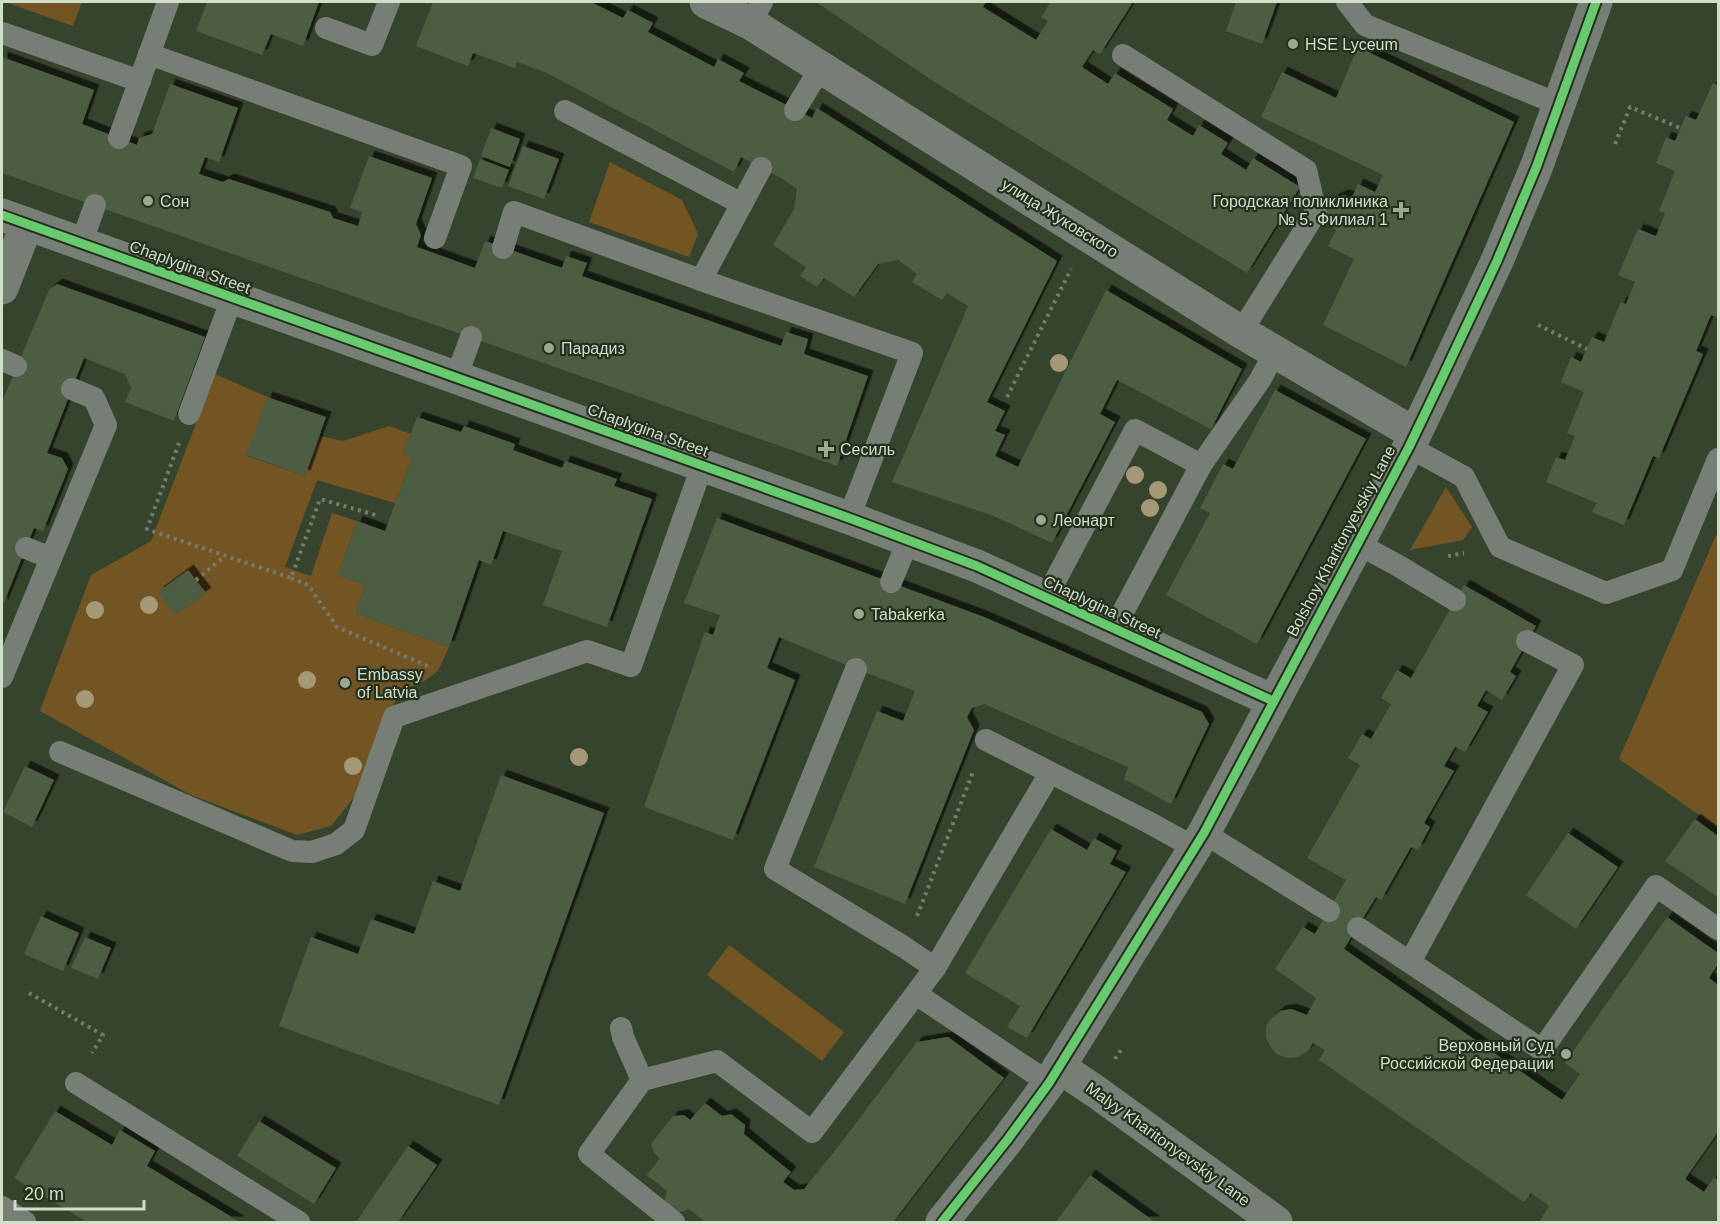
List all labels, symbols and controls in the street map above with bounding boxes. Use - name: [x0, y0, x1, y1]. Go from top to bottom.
- place label: HSE Lyceum: [1305, 36, 1398, 53]
- marker: HSE Lyceum: [1286, 37, 1300, 51]
- street label: улица Жуковского: [999, 175, 1121, 261]
- place label: Сон: [160, 193, 189, 210]
- place label: Городская поликлиника № 5. Филиал 1: [1212, 193, 1388, 228]
- marker: Сон: [141, 194, 155, 208]
- marker: Городская поликлиника № 5. Филиал 1: [1392, 201, 1410, 219]
- street label: Chaplygina Street: [127, 237, 253, 297]
- place label: Парадиз: [561, 340, 625, 357]
- marker: Парадиз: [542, 341, 556, 355]
- street label: Chaplygina Street: [585, 400, 711, 460]
- marker: Сесиль: [817, 440, 835, 458]
- place label: Сесиль: [840, 441, 895, 458]
- street label: Bolshoy Kharitonyevskiy Lane: [1283, 443, 1399, 639]
- place label: Леонарт: [1053, 512, 1116, 529]
- marker: Леонарт: [1034, 513, 1048, 527]
- street label: Chaplygina Street: [1041, 572, 1164, 642]
- place label: Tabakerka: [871, 606, 945, 623]
- marker: Tabakerka: [852, 607, 866, 621]
- place label: Embassy of Latvia: [357, 666, 423, 701]
- marker: Embassy of Latvia: [338, 676, 352, 690]
- place label: Верховный Суд Российской Федерации: [1380, 1037, 1555, 1072]
- marker: Верховный Суд Российской Федерации: [1559, 1047, 1573, 1061]
- street label: Malyy Kharitonyevskiy Lane: [1083, 1079, 1253, 1209]
- scale bar: [15, 1173, 144, 1211]
- text: 20 m: [24, 1184, 64, 1204]

